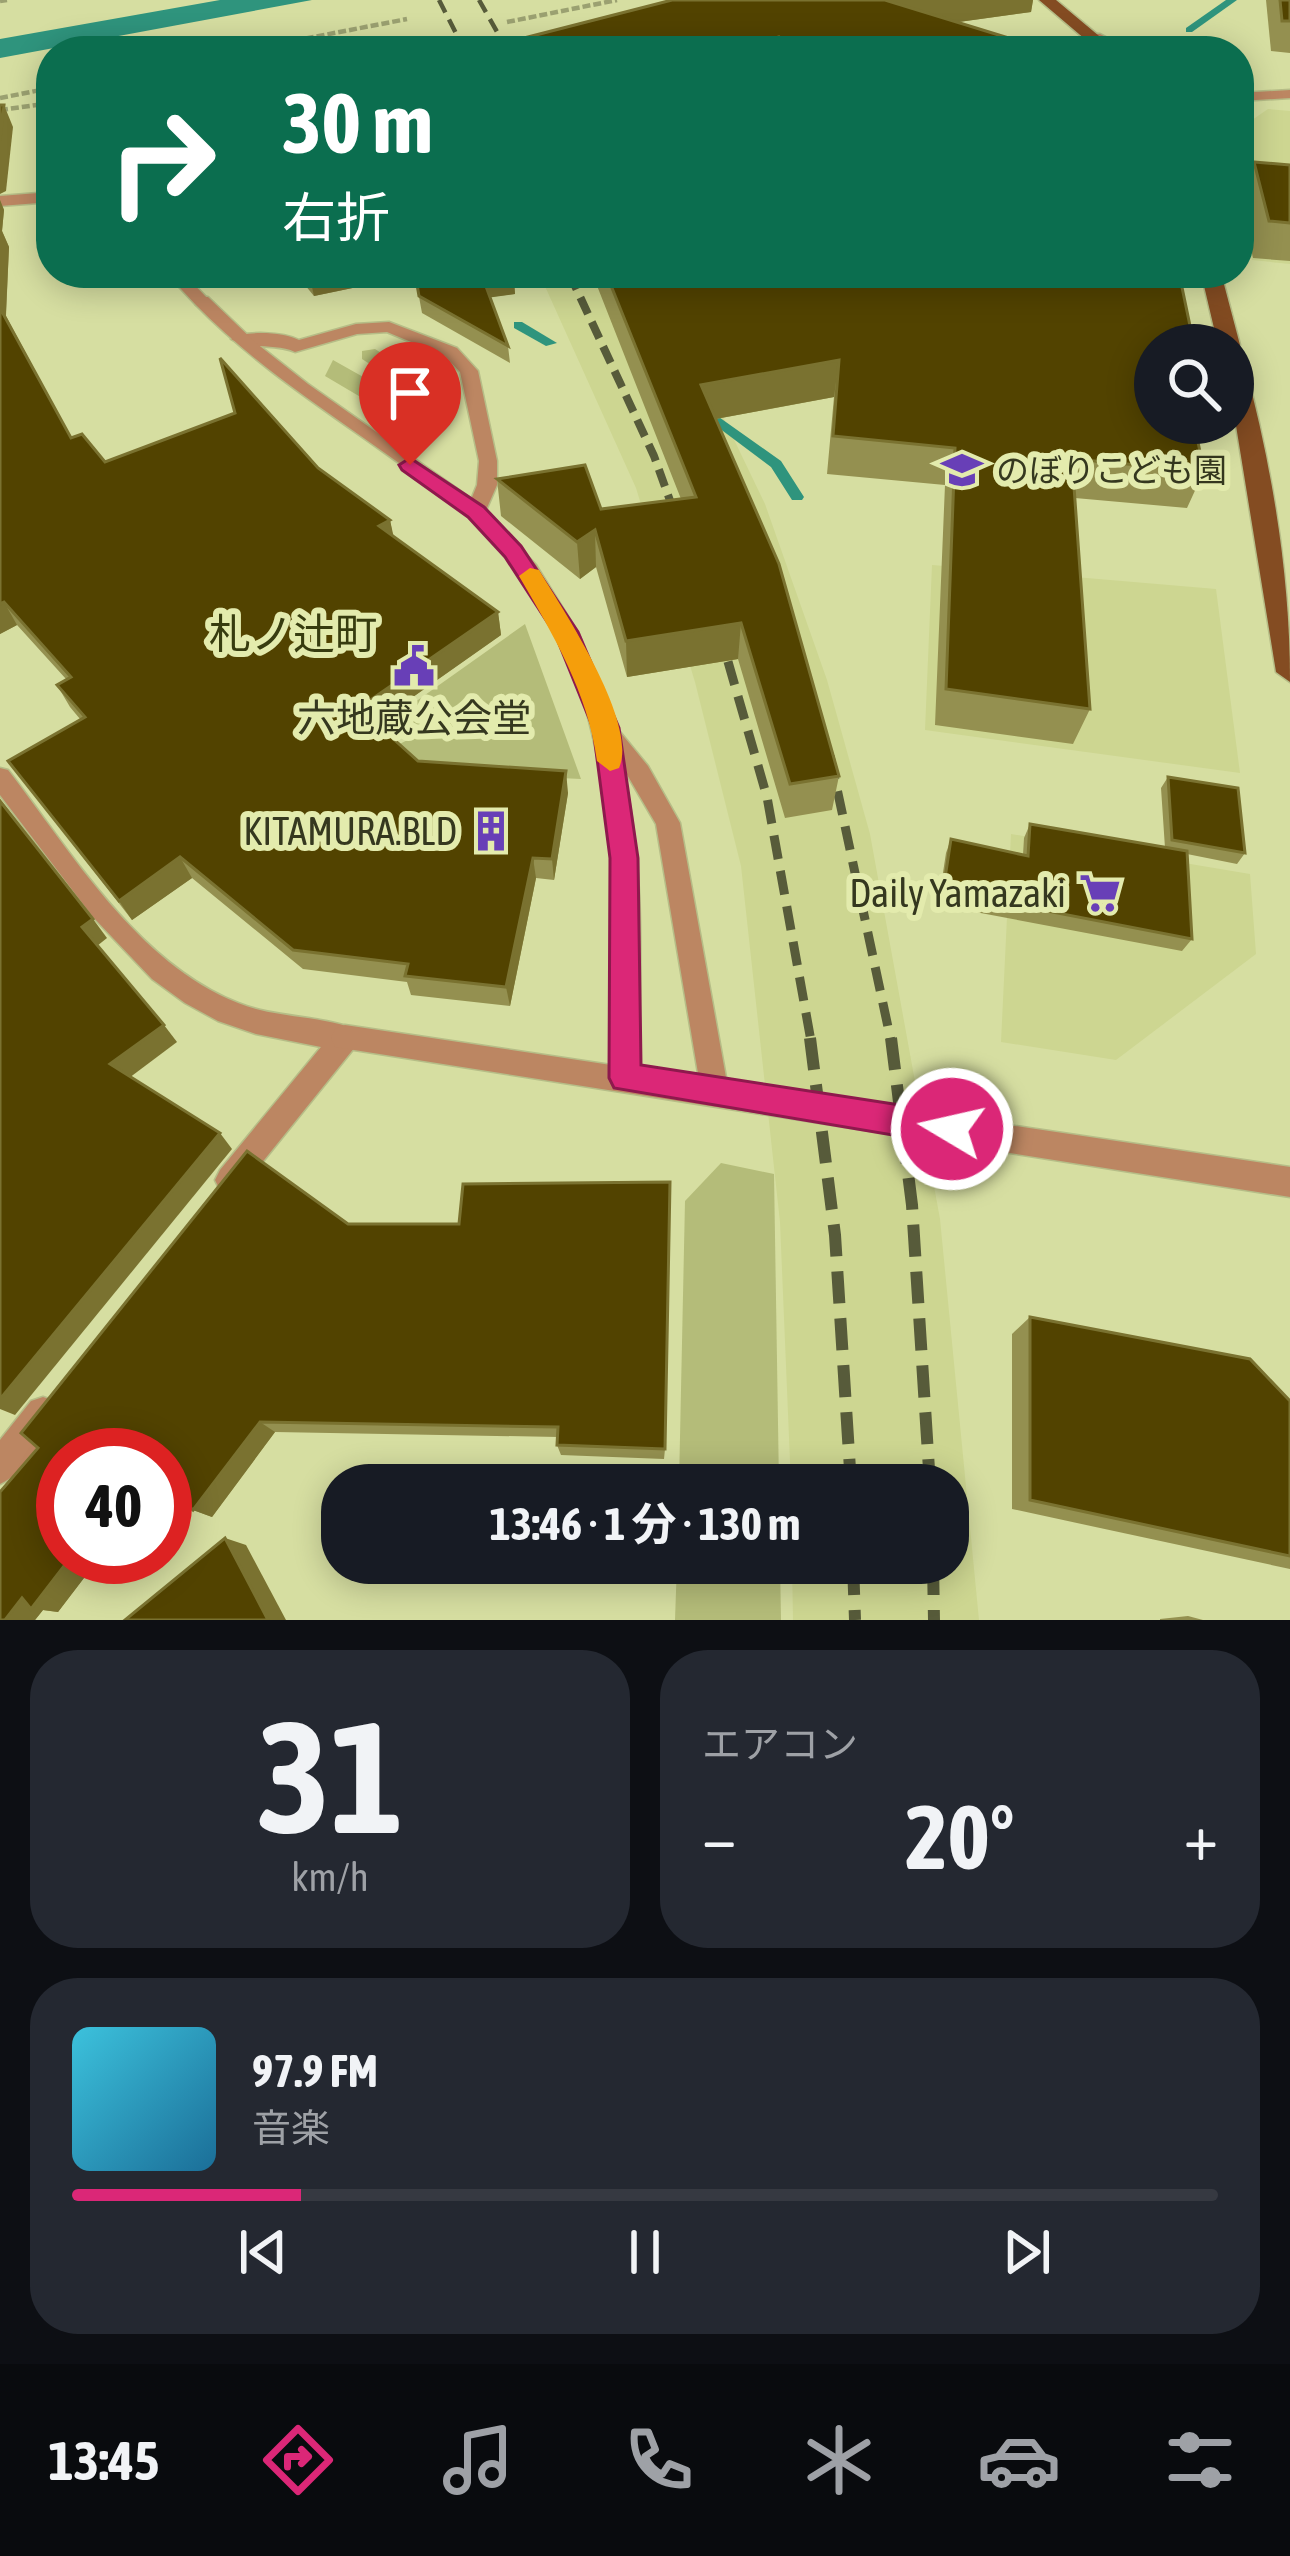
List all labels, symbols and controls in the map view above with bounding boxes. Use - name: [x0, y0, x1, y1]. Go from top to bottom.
- text: 30 m: [282, 75, 433, 171]
- icon: right: [84, 84, 240, 240]
- text: 右折: [282, 187, 390, 248]
- map controls: [1134, 324, 1254, 444]
- button: search: [1134, 324, 1254, 444]
- pin: [359, 342, 461, 465]
- icon: arrive: [377, 360, 443, 426]
- school or university icon: のぼりこども園: [939, 447, 985, 493]
- place label: のぼりこども園: [996, 451, 1227, 489]
- district label: 札ノ辻町: [209, 610, 377, 658]
- public building icon: 六地蔵公会堂: [391, 643, 437, 689]
- place label: 六地蔵公会堂: [297, 696, 531, 740]
- building icon: KITAMURA.BLD: [468, 808, 514, 854]
- place label: KITAMURA.BLD: [243, 809, 457, 853]
- supermarket icon: Daily Yamazaki: [1077, 870, 1123, 916]
- place label: Daily Yamazaki: [849, 871, 1066, 915]
- position arrow: [889, 1066, 1015, 1192]
- speed limit sign: 40: [36, 1428, 192, 1584]
- text: 13:46 · 1 分 · 130 m: [490, 1498, 800, 1550]
- text: 31: [257, 1687, 403, 1866]
- text: エアコン: [702, 1722, 858, 1766]
- text: 20°: [905, 1785, 1015, 1888]
- text: −: [702, 1798, 736, 1874]
- text: +: [1184, 1798, 1218, 1874]
- text: km/h: [291, 1855, 369, 1899]
- text: 97.9 FM: [252, 2045, 378, 2097]
- text: 音楽: [252, 2106, 330, 2150]
- icon: previous: [230, 2219, 296, 2285]
- icon: pause: [612, 2219, 678, 2285]
- icon: next: [994, 2219, 1060, 2285]
- icon: directions: [256, 2418, 340, 2502]
- icon: music: [436, 2418, 520, 2502]
- icon: phone: [617, 2418, 701, 2502]
- icon: climate: [797, 2418, 881, 2502]
- icon: car: [977, 2418, 1061, 2502]
- icon: filters: [1158, 2418, 1242, 2502]
- text: 13:45: [48, 2430, 159, 2491]

